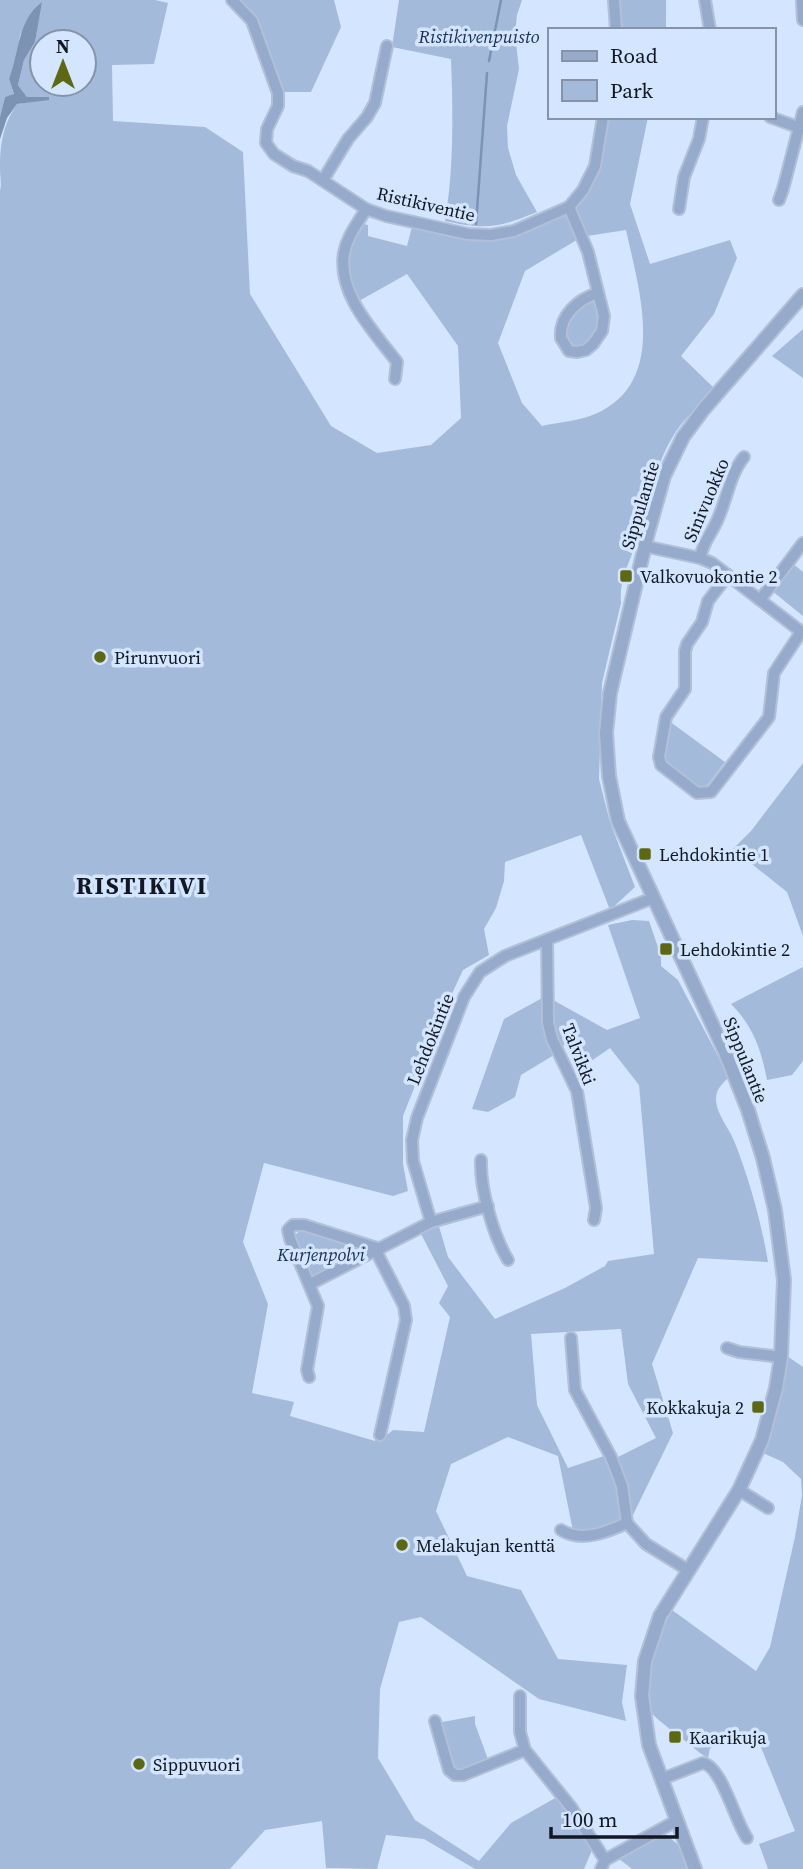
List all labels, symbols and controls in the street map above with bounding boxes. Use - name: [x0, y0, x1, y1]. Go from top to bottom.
- park label: Ristikivenpuisto: [418, 24, 540, 49]
- north arrow: [28, 28, 98, 98]
- legend: [548, 28, 775, 119]
- text: N: [56, 33, 70, 59]
- text: Road: [610, 41, 658, 70]
- text: Park: [610, 76, 654, 105]
- street label: Ristikiventie: [374, 181, 478, 227]
- street label: Sinivuokko: [677, 454, 735, 546]
- street label: Sippulantie: [615, 458, 665, 552]
- place label: Valkovuokontie 2: [640, 564, 777, 589]
- marker: Valkovuokontie 2: [618, 568, 634, 584]
- place label: Pirunvuori: [114, 645, 201, 670]
- marker: Pirunvuori: [92, 649, 108, 665]
- place label: Lehdokintie 1: [659, 842, 769, 867]
- marker: Lehdokintie 1: [637, 846, 653, 862]
- district label: RISTIKIVI: [76, 869, 208, 902]
- place label: Lehdokintie 2: [680, 937, 790, 962]
- marker: Lehdokintie 2: [658, 941, 674, 957]
- street label: Lehdokintie: [400, 989, 460, 1089]
- street label: Sippulantie: [717, 1013, 775, 1107]
- street label: Talvikki: [556, 1020, 602, 1088]
- park label: Kurjenpolvi: [276, 1242, 365, 1267]
- place label: Kokkakuja 2: [646, 1395, 744, 1420]
- marker: Kokkakuja 2: [750, 1399, 766, 1415]
- place label: Melakujan kenttä: [416, 1533, 556, 1558]
- marker: Melakujan kenttä: [394, 1537, 410, 1553]
- place label: Kaarikuja: [689, 1725, 767, 1750]
- marker: Kaarikuja: [667, 1729, 683, 1745]
- place label: Sippuvuori: [153, 1752, 240, 1777]
- marker: Sippuvuori: [131, 1756, 147, 1772]
- scale bar: [551, 1796, 677, 1840]
- text: 100 m: [562, 1805, 617, 1834]

